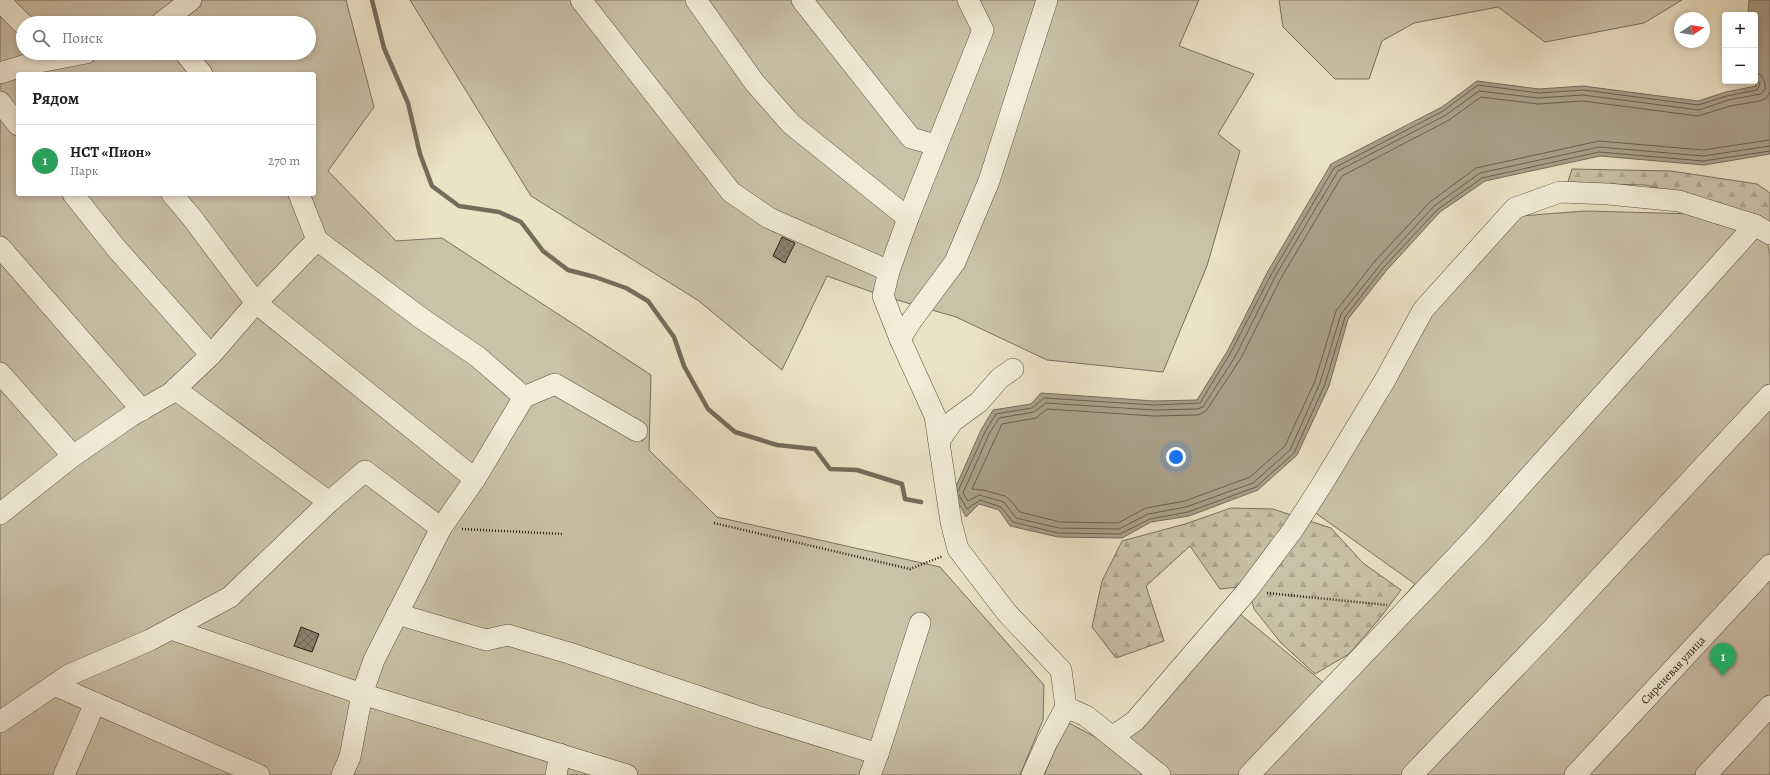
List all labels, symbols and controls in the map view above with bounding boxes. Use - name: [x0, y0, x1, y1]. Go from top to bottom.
- north arrow: [1674, 12, 1710, 48]
- map controls: [1722, 12, 1758, 84]
- button: +: [1722, 12, 1758, 48]
- search box: [16, 16, 316, 60]
- icon: search: [30, 27, 52, 49]
- text: Поиск: [62, 28, 103, 48]
- button: −: [1722, 48, 1758, 84]
- text: Рядом: [32, 87, 79, 110]
- text: НСТ «Пион»: [70, 142, 151, 162]
- text: 1: [43, 152, 47, 169]
- text: 270 m: [268, 152, 300, 169]
- text: Парк: [70, 162, 99, 179]
- your location: [1166, 447, 1186, 467]
- street label: Сиреневая улица: [1637, 632, 1709, 708]
- pin: 1: [1710, 643, 1736, 676]

